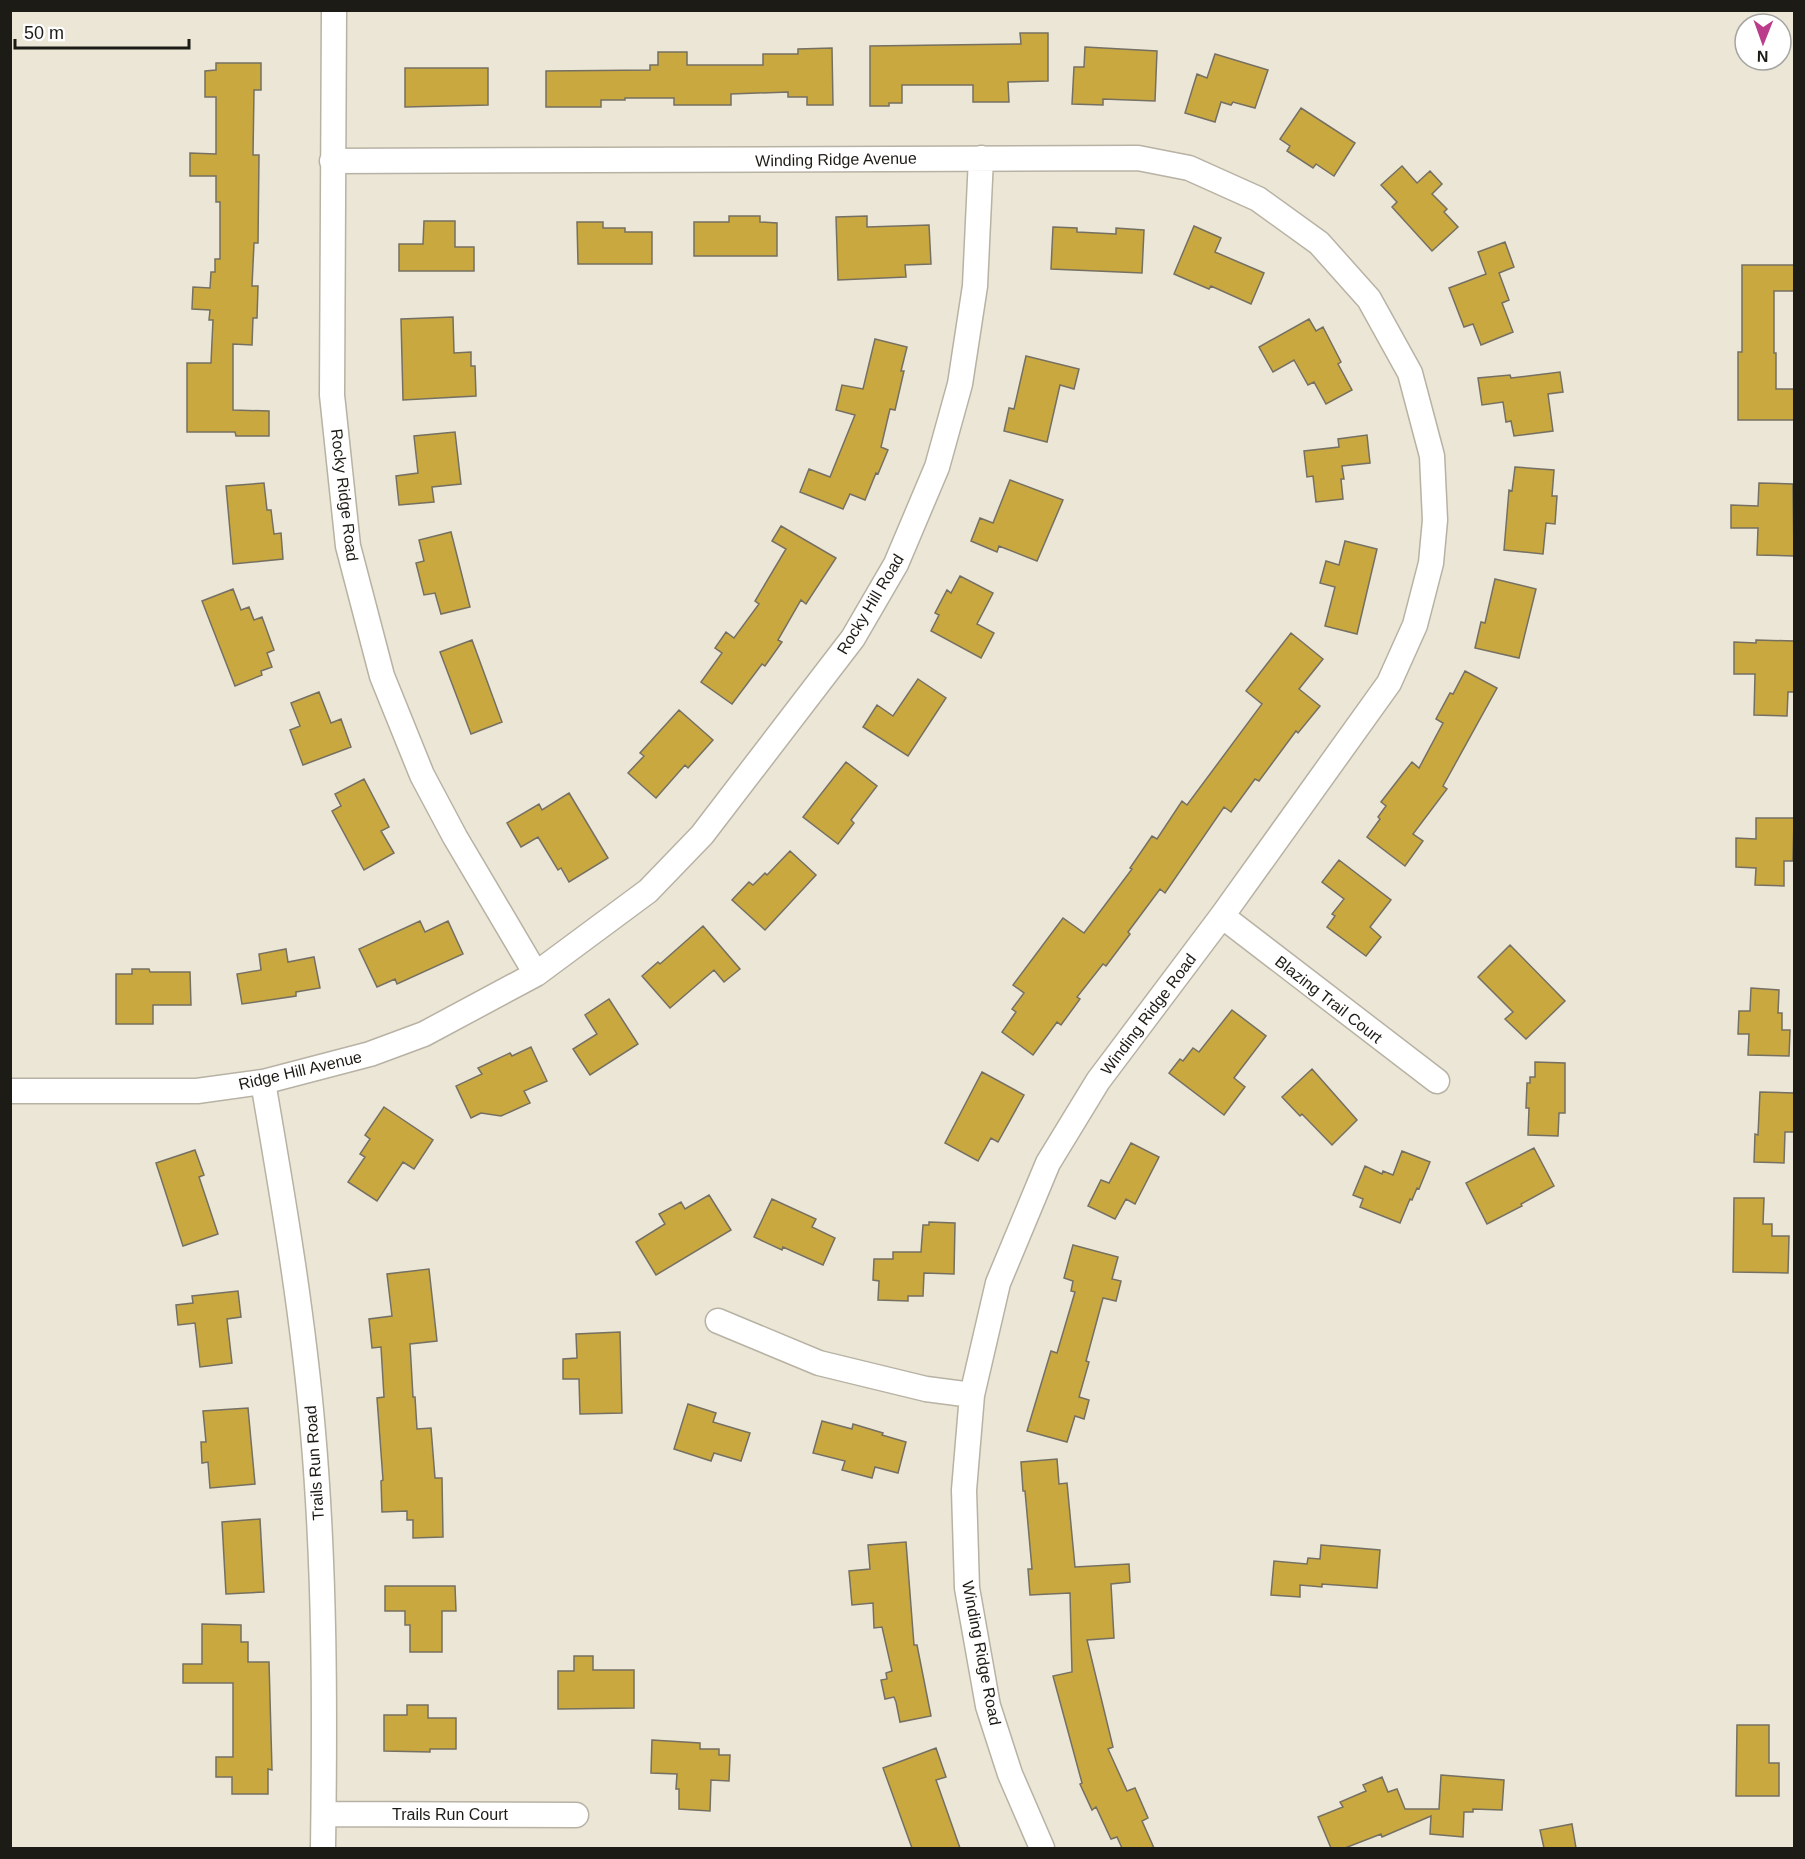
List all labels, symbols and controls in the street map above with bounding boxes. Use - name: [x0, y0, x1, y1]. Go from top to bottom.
- scale bar: [15, 12, 189, 50]
- north arrow: [1733, 12, 1793, 72]
- text: 50 m: [24, 23, 64, 43]
- text: N: [1757, 48, 1769, 65]
- street label: Winding Ridge Avenue: [755, 150, 917, 169]
- street label: Rocky Ridge Road: [328, 428, 361, 562]
- street label: Rocky Hill Road: [834, 551, 907, 657]
- street label: Winding Ridge Road: [1097, 951, 1199, 1078]
- street label: Blazing Trail Court: [1272, 952, 1386, 1047]
- street label: Ridge Hill Avenue: [237, 1048, 364, 1093]
- street label: Trails Run Road: [302, 1405, 327, 1521]
- street label: Winding Ridge Road: [959, 1579, 1004, 1727]
- street label: Trails Run Court: [392, 1806, 508, 1823]

